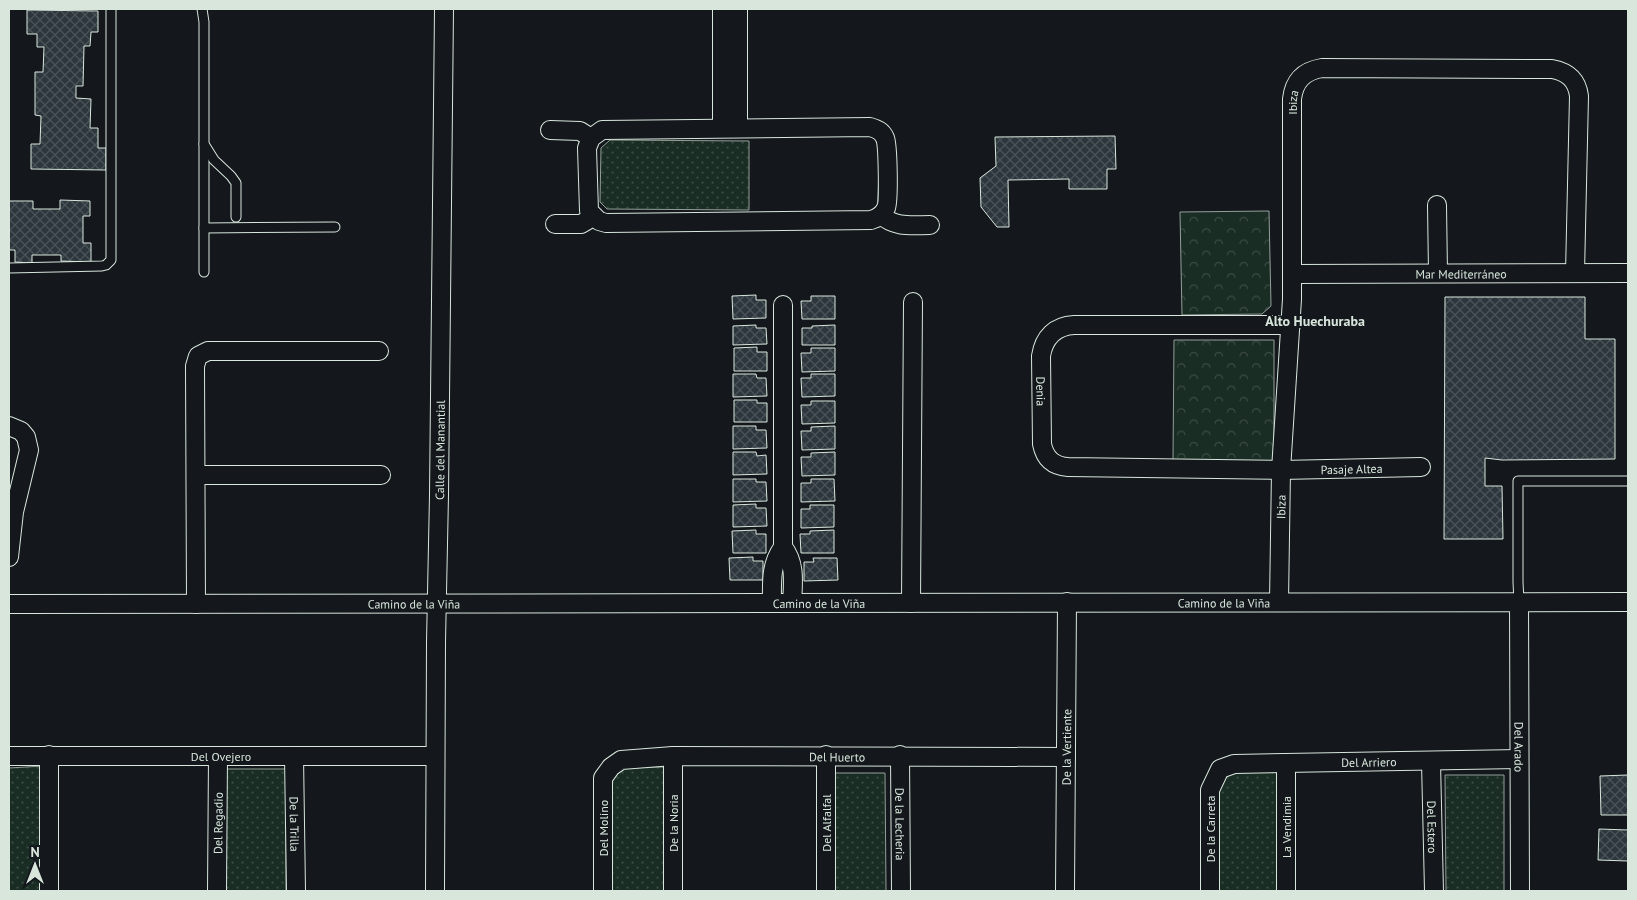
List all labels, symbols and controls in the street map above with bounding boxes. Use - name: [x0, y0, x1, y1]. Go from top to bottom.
- street label: Ibiza: [1284, 88, 1301, 115]
- street label: Mar Mediterráneo: [1415, 266, 1507, 281]
- district label: Alto Huechuraba: [1265, 312, 1365, 330]
- street label: Denia: [1034, 376, 1049, 406]
- street label: Calle del Manantial: [431, 400, 447, 500]
- street label: Pasaje Altea: [1320, 460, 1383, 477]
- street label: Ibiza: [1273, 495, 1288, 519]
- street label: Camino de la Viña: [773, 595, 865, 611]
- street label: Camino de la Viña: [1178, 595, 1270, 610]
- street label: Camino de la Viña: [368, 596, 460, 611]
- street label: De la Vertiente: [1058, 709, 1074, 785]
- street label: Del Arado: [1512, 722, 1527, 772]
- street label: Del Ovejero: [191, 749, 251, 764]
- street label: Del Huerto: [809, 749, 865, 764]
- street label: Del Arriero: [1341, 754, 1397, 770]
- street label: De la Lecheria: [893, 788, 908, 860]
- street label: Del Regadio: [210, 792, 225, 854]
- street label: De la Noria: [666, 794, 681, 852]
- street label: Del Alfalfal: [819, 794, 834, 852]
- street label: De la Trilla: [287, 796, 303, 852]
- street label: De la Carreta: [1203, 796, 1218, 862]
- street label: La Vendimia: [1279, 796, 1294, 858]
- street label: Del Molino: [596, 800, 611, 856]
- street label: Del Estero: [1424, 800, 1441, 854]
- north arrow: [10, 840, 60, 890]
- text: N: [30, 843, 40, 861]

